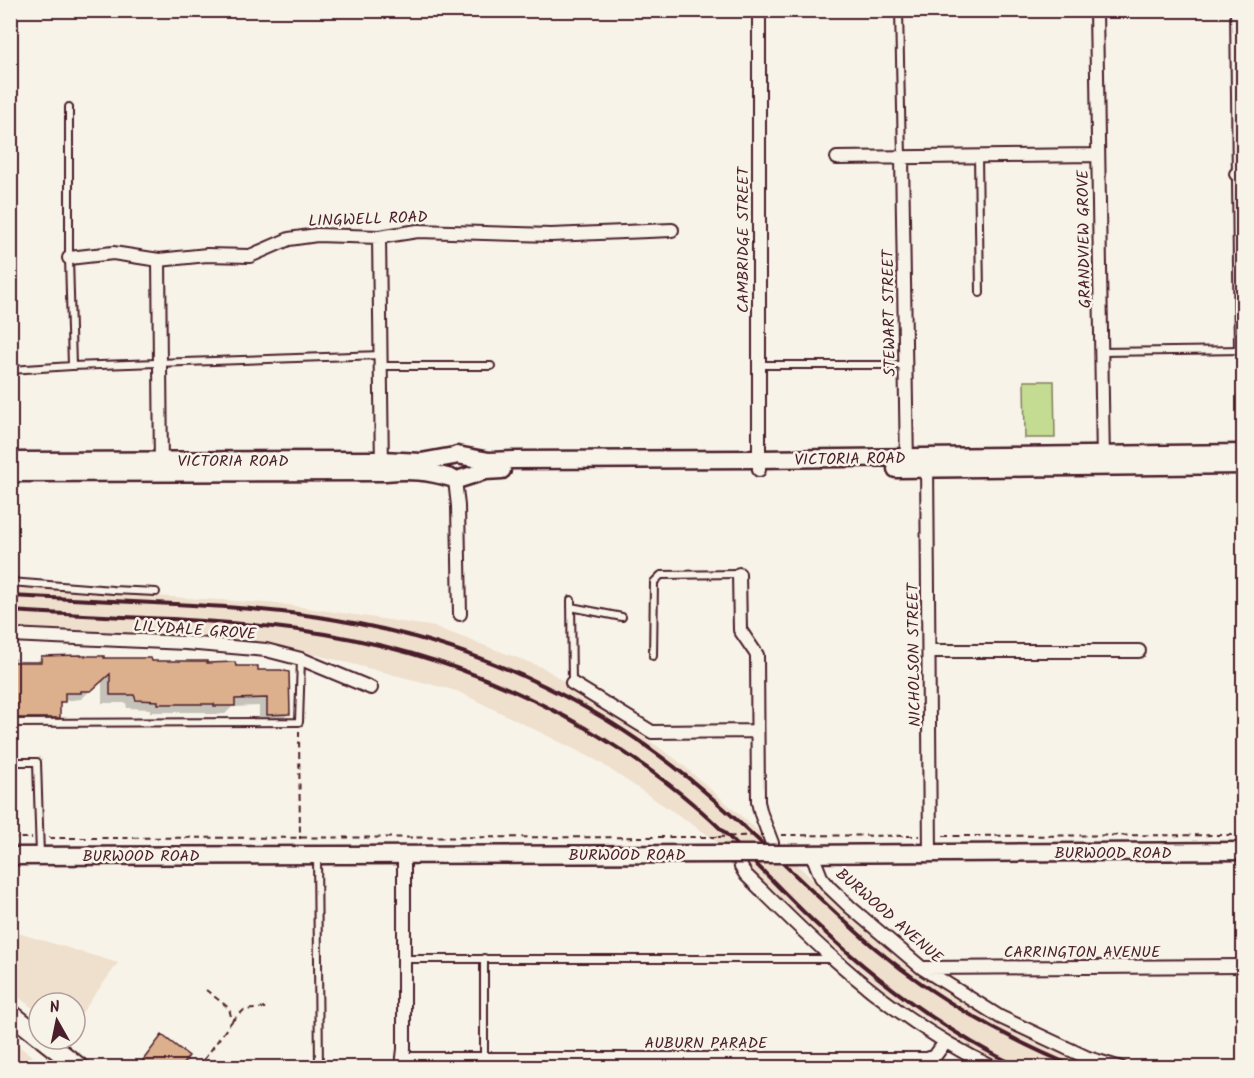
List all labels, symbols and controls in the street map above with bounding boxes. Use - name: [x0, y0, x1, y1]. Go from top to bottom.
- street label: CAMBRIDGE STREET: [731, 166, 756, 313]
- street label: GRANDVIEW GROVE: [1071, 169, 1098, 308]
- street label: LINGWELL ROAD: [308, 205, 428, 234]
- street label: STEWART STREET: [876, 248, 903, 377]
- street label: VICTORIA ROAD: [794, 446, 906, 473]
- street label: VICTORIA ROAD: [177, 449, 289, 474]
- street label: NICHOLSON STREET: [901, 581, 928, 727]
- street label: LILYDALE GROVE: [133, 614, 258, 647]
- street label: BURWOOD ROAD: [1054, 841, 1172, 866]
- street label: BURWOOD ROAD: [568, 843, 686, 868]
- street label: BURWOOD ROAD: [82, 844, 200, 869]
- street label: BURWOOD AVENUE: [830, 862, 949, 970]
- street label: CARRINGTON AVENUE: [1004, 940, 1161, 965]
- north arrow: [27, 991, 87, 1051]
- text: N: [48, 995, 62, 1021]
- street label: AUBURN PARADE: [645, 1031, 768, 1056]

